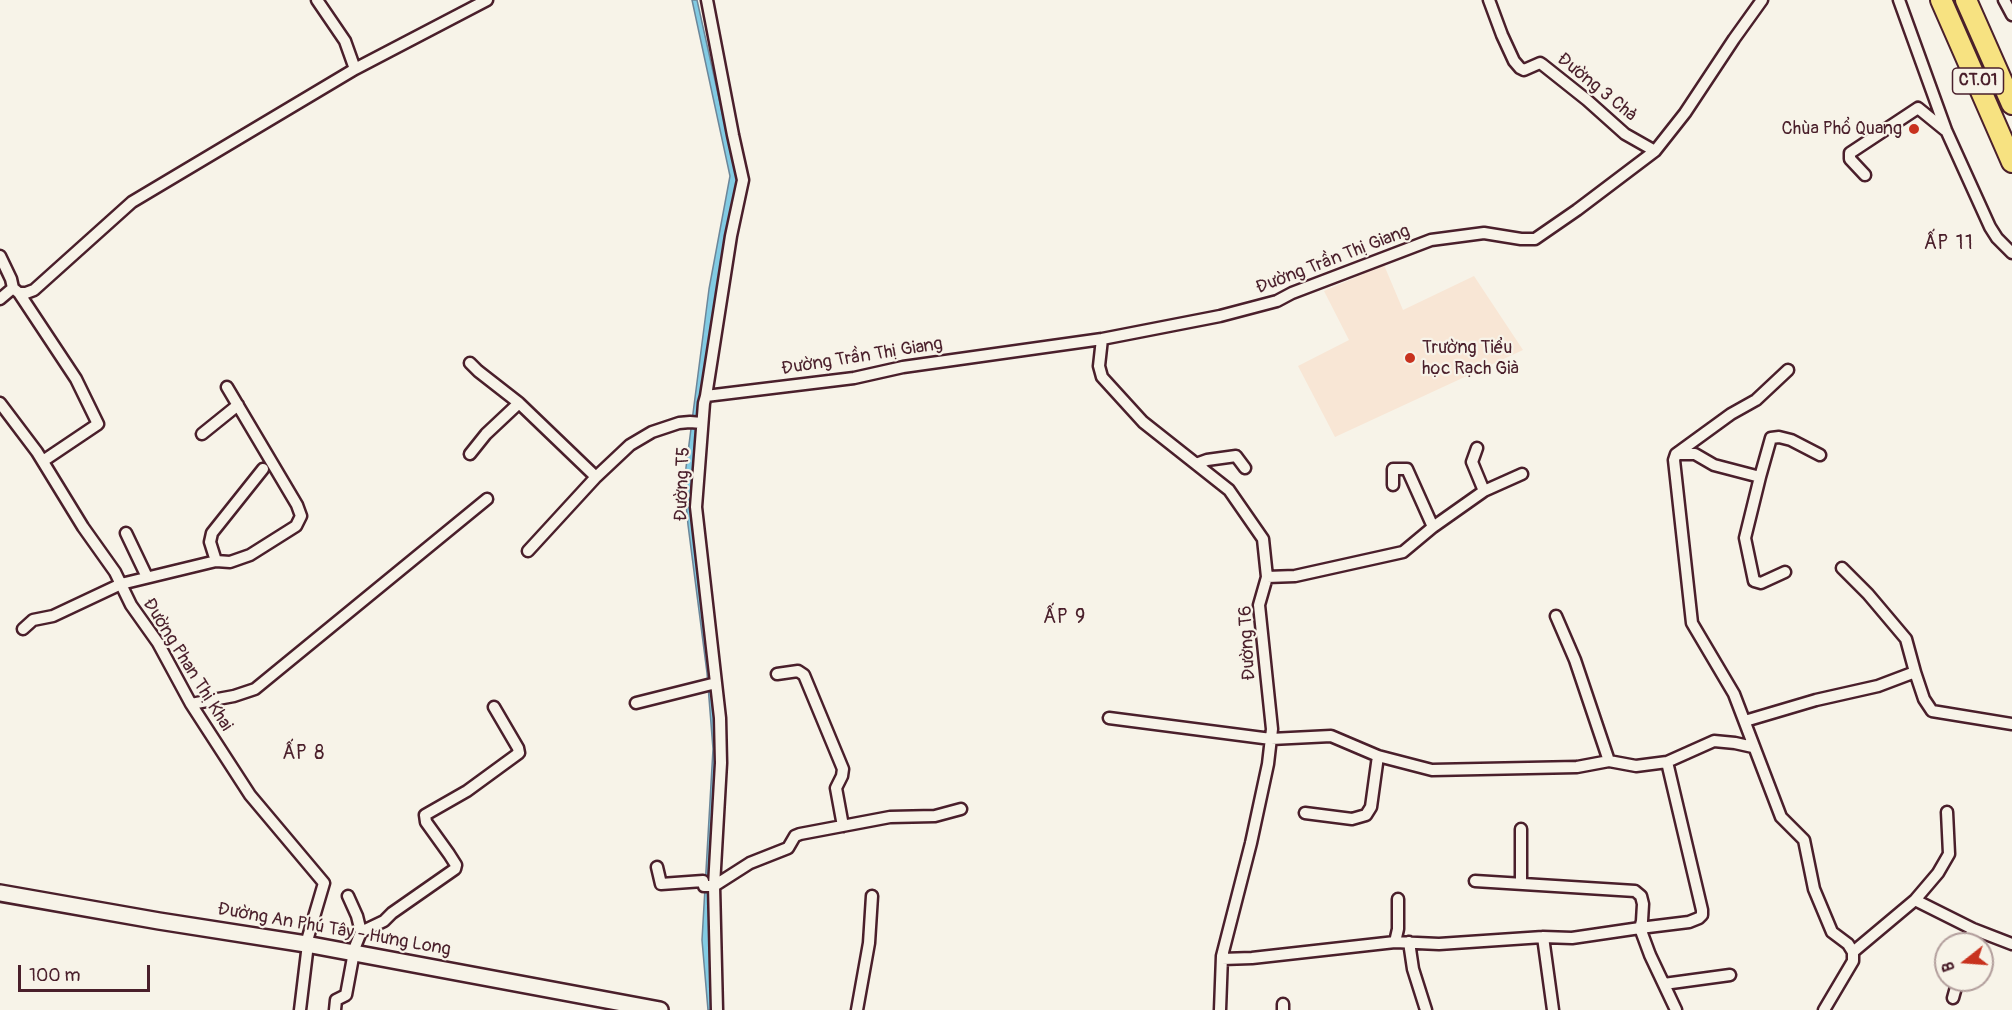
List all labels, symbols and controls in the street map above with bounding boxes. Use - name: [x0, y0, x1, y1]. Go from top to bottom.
- street label: Đường 3 Chả: [1552, 49, 1642, 127]
- road number: CT.01: [1952, 68, 2004, 94]
- place label: Chùa Phổ Quang: [1782, 118, 1902, 140]
- marker: Chùa Phổ Quang: [1907, 122, 1921, 136]
- street label: Đường Trần Thị Giang: [1253, 221, 1413, 299]
- district label: ẤP 11: [1924, 232, 1974, 256]
- street label: Đường Trần Thị Giang: [780, 334, 944, 380]
- place label: Trường Tiểu học Rạch Già: [1422, 337, 1519, 380]
- marker: Trường Tiểu học Rạch Già: [1403, 351, 1417, 365]
- street label: Đường T5: [671, 446, 695, 522]
- street label: Đường Phan Thị Khai: [137, 595, 237, 735]
- street label: Đường T6: [1235, 605, 1261, 681]
- district label: ẤP 9: [1043, 606, 1087, 630]
- district label: ẤP 8: [282, 742, 326, 766]
- street label: Đường An Phú Tây - Hưng Long: [216, 899, 452, 961]
- north arrow: [1934, 932, 1994, 992]
- scale bar: [21, 953, 153, 991]
- text: B: [1938, 959, 1960, 974]
- text: 100 m: [29, 964, 81, 987]

